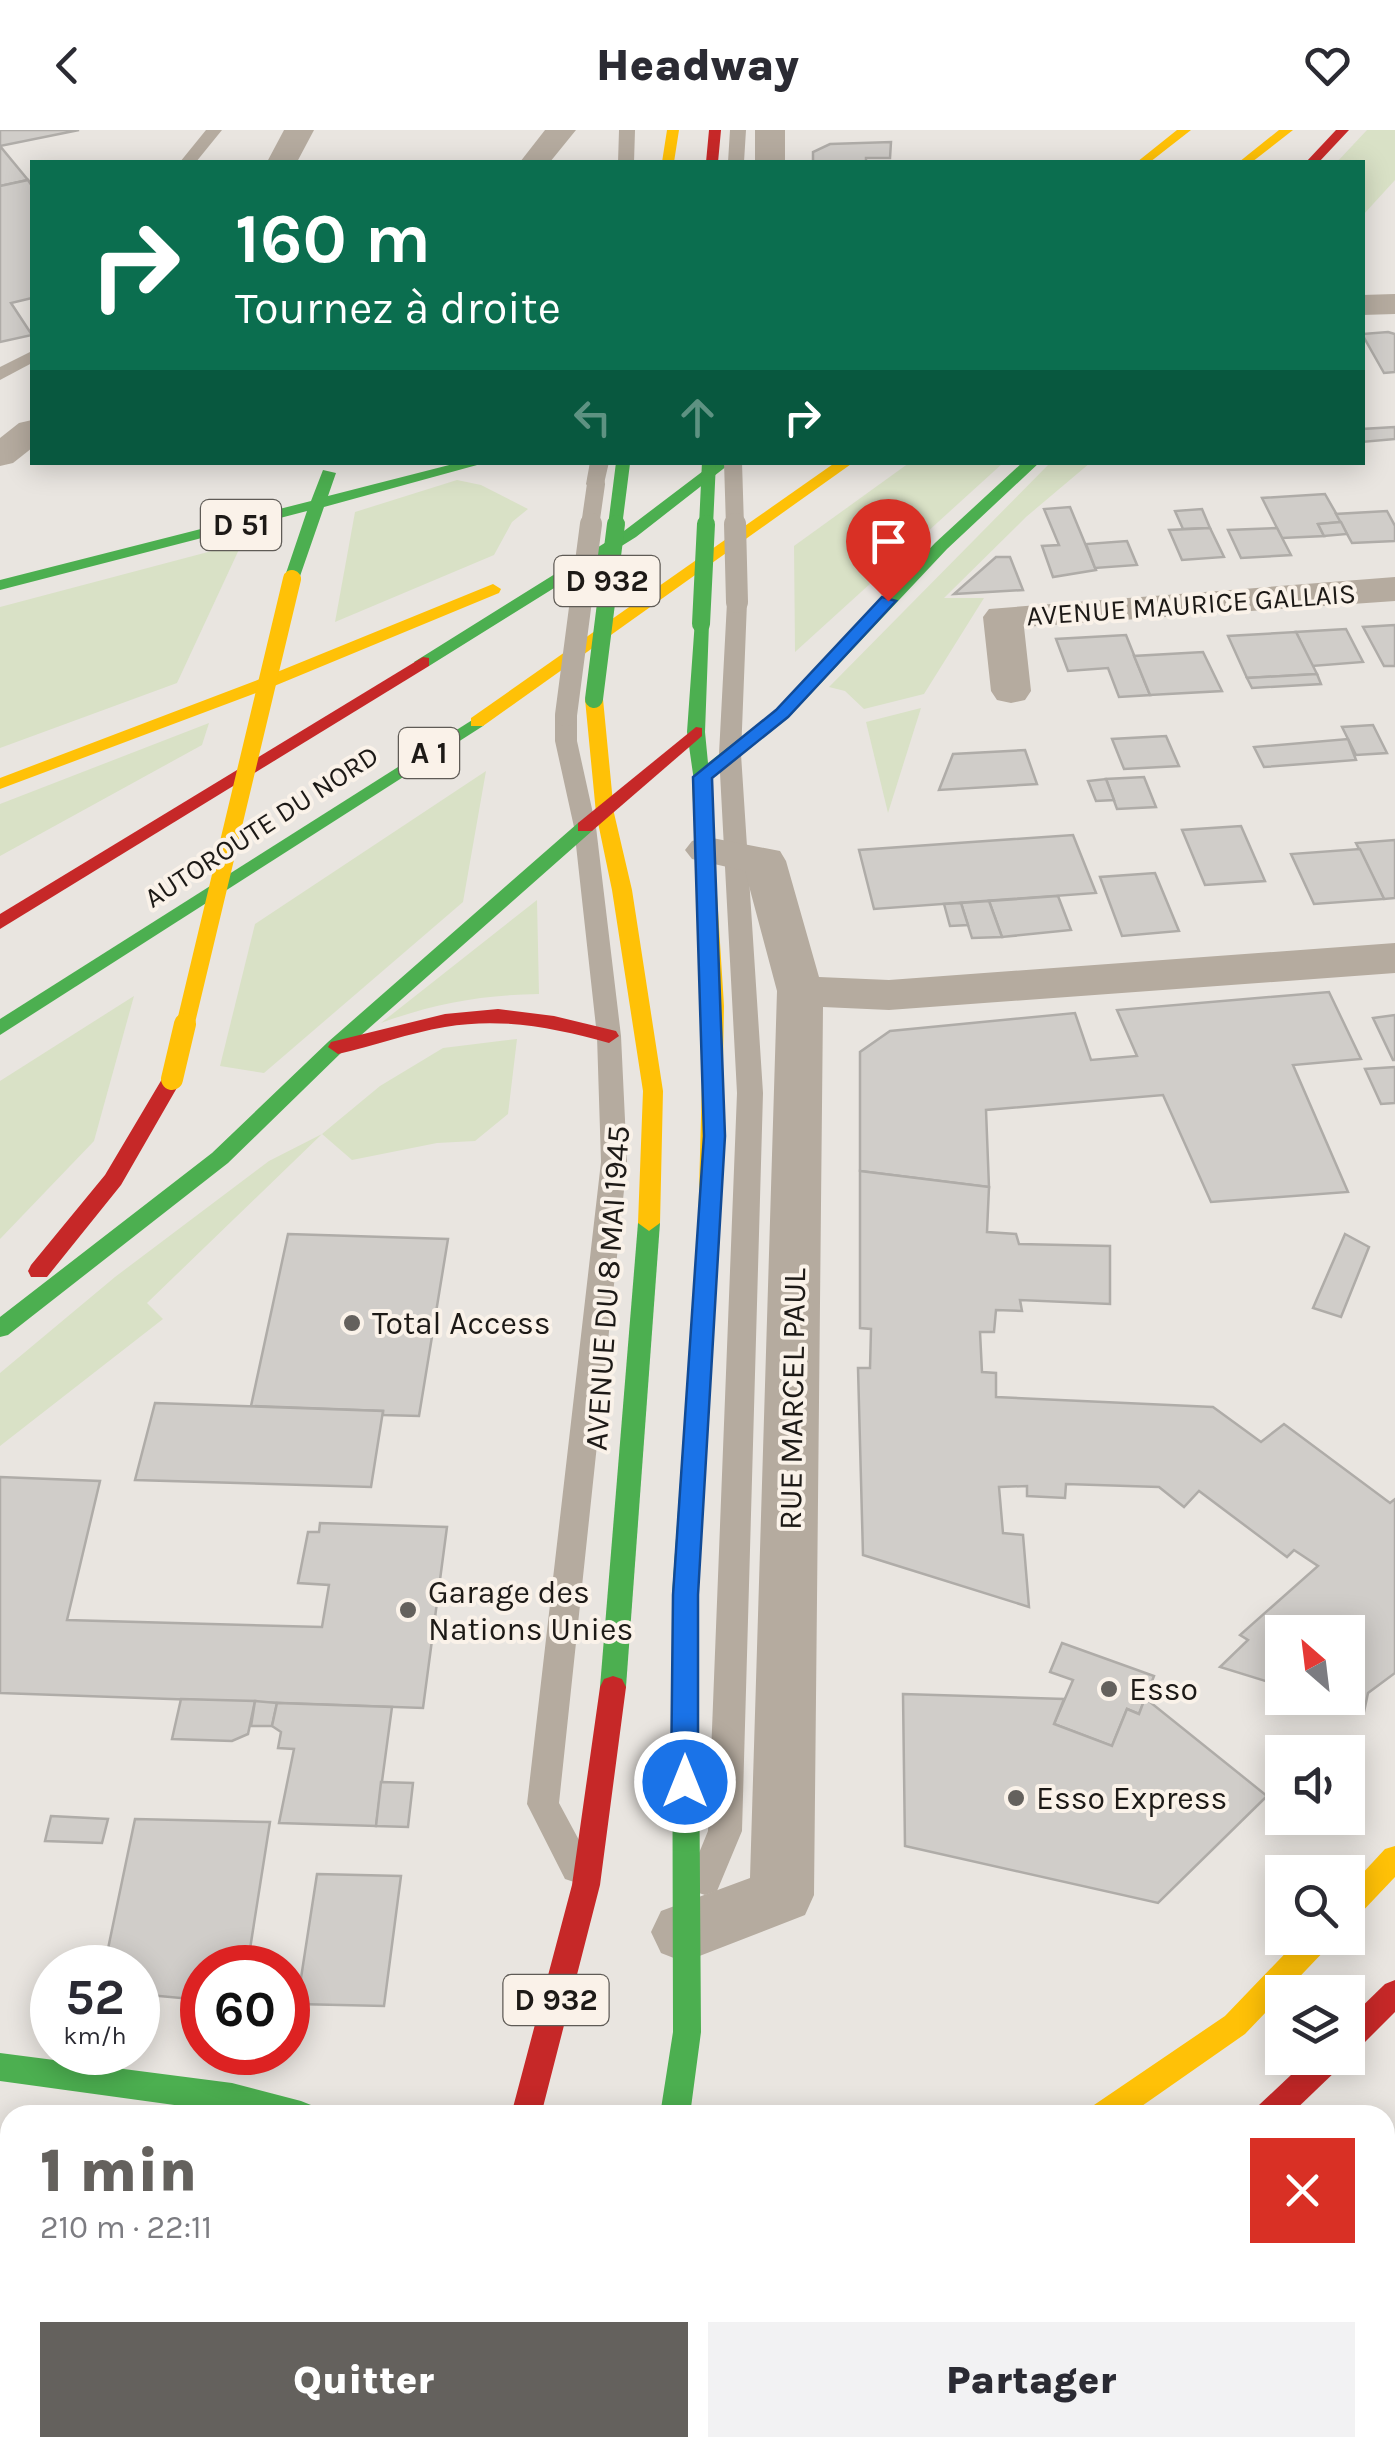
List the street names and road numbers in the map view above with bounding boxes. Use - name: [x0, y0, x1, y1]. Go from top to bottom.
- road number: D 51: [201, 500, 281, 550]
- road number: D 932: [554, 556, 660, 606]
- street label: AVENUE MAURICE GALLAIS: [1025, 577, 1357, 632]
- road number: A 1: [399, 728, 459, 778]
- street label: AUTOROUTE DU NORD: [138, 738, 385, 915]
- street label: AVENUE DU 8 MAI 1945: [578, 1124, 637, 1452]
- street label: RUE MARCEL PAUL: [772, 1268, 813, 1530]
- road number: D 932: [504, 1975, 608, 2025]

